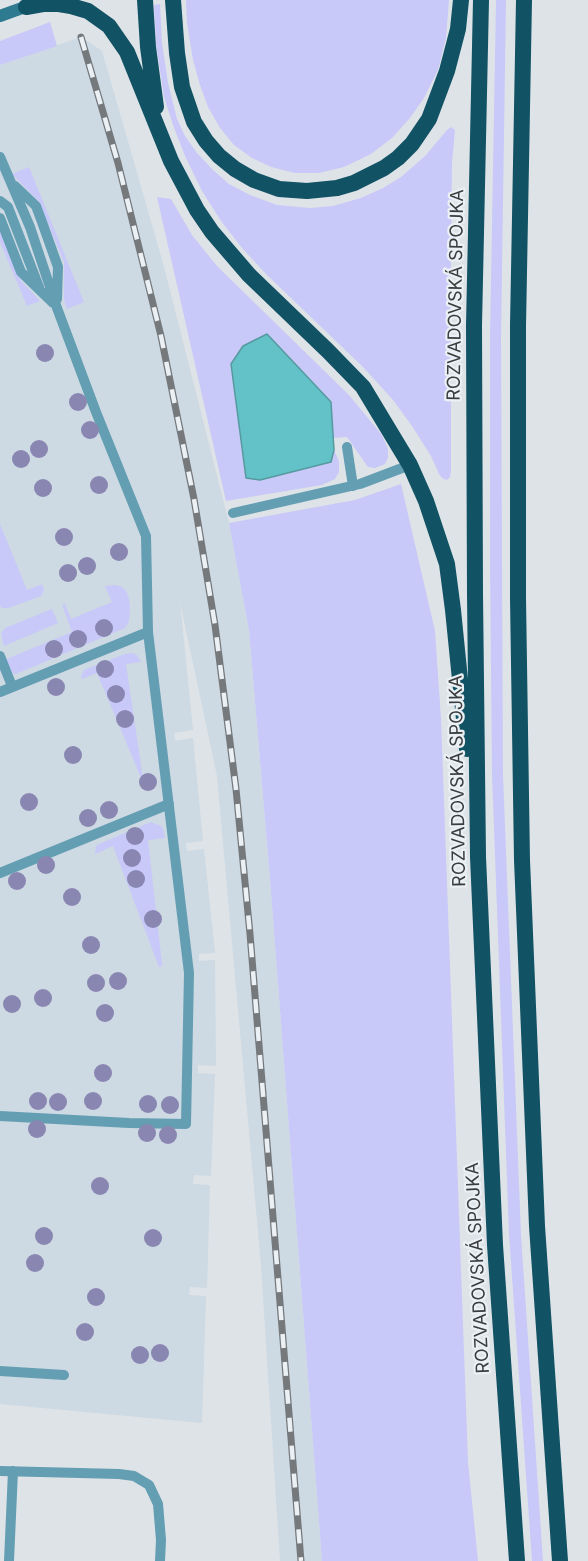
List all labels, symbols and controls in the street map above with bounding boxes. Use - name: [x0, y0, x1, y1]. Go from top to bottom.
- street label: ROZVADOVSKÁ SPOJKA: [443, 189, 469, 401]
- street label: ROZVADOVSKÁ SPOJKA: [445, 675, 471, 887]
- street label: ROZVADOVSKÁ SPOJKA: [462, 1162, 494, 1374]

